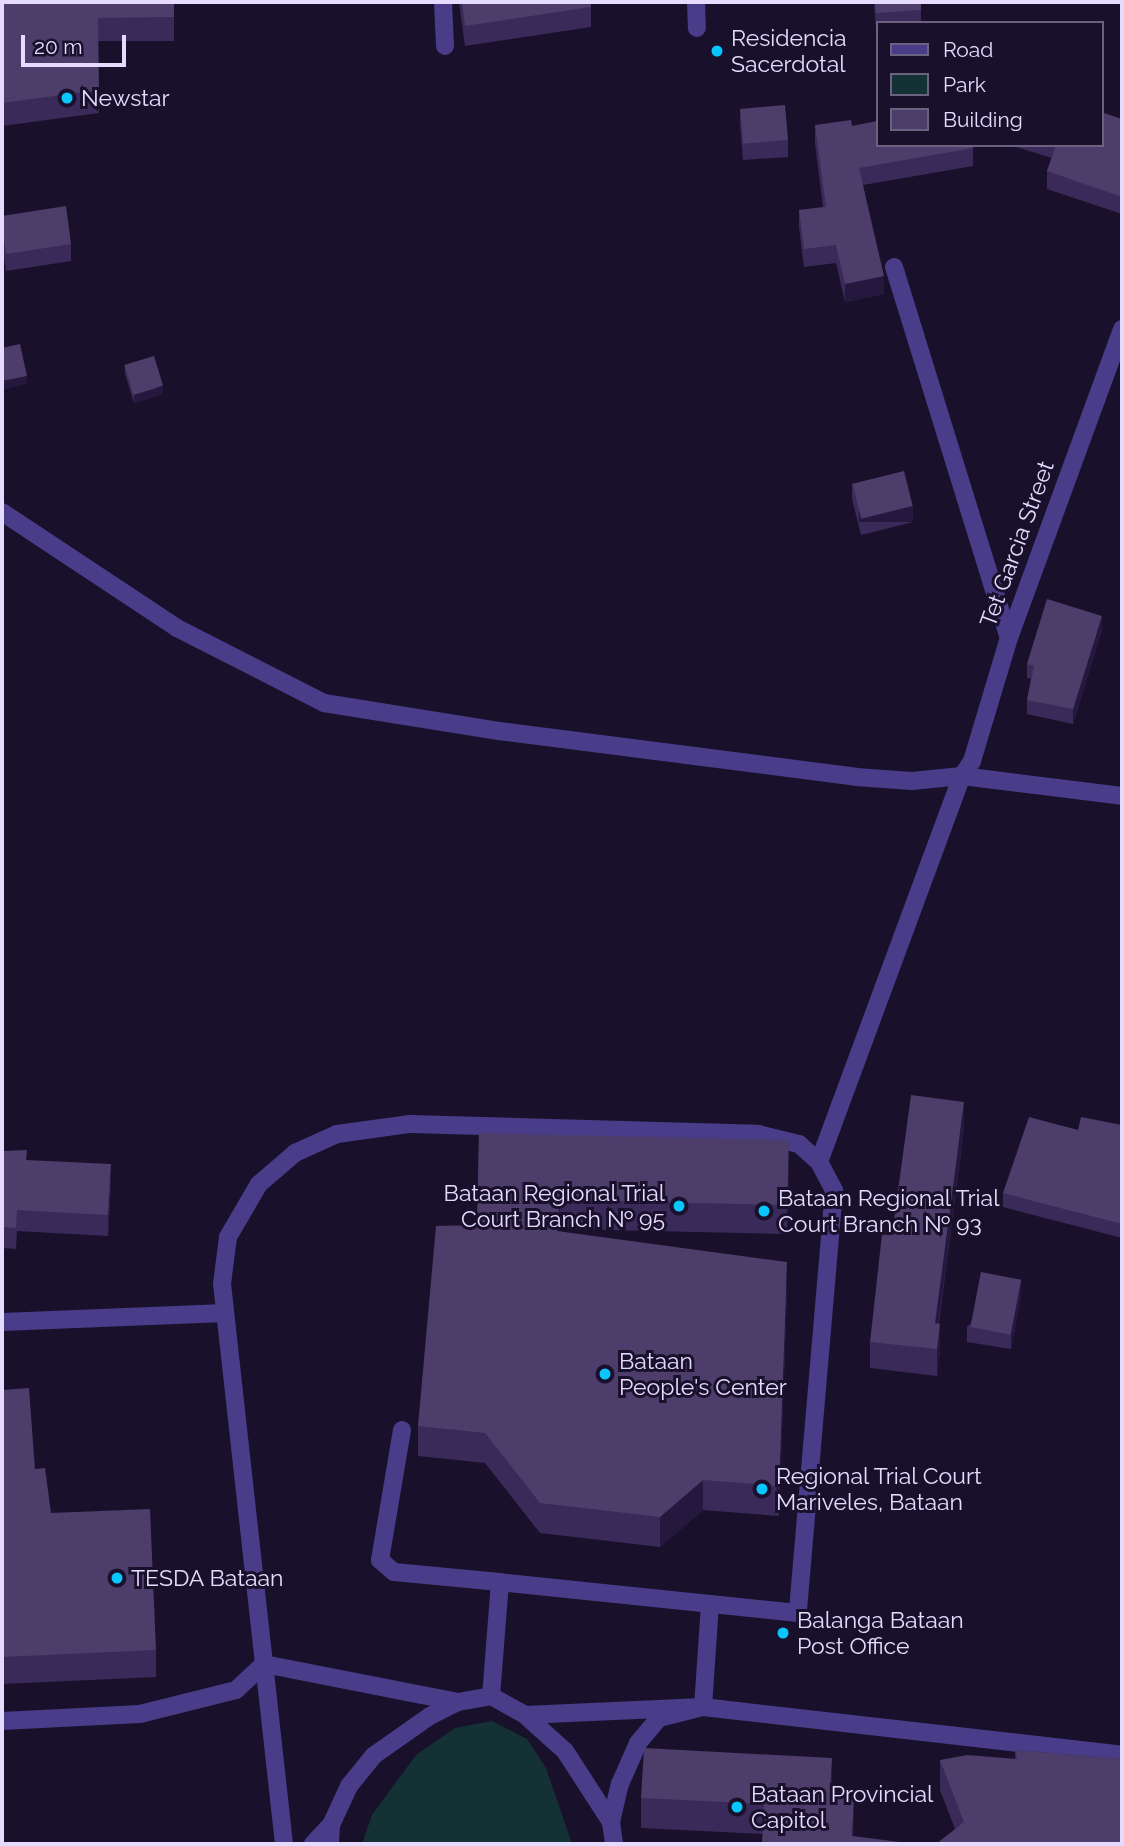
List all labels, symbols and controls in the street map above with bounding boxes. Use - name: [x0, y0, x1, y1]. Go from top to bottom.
- scale bar: [24, 21, 130, 65]
- legend: [876, 21, 1103, 147]
- place label: Residencia Sacerdotal: [731, 24, 847, 78]
- text: 20 m: [34, 34, 82, 59]
- text: Road: [943, 37, 993, 62]
- marker: Residencia Sacerdotal: [709, 43, 725, 59]
- text: Park: [943, 72, 986, 97]
- place label: Newstar: [81, 84, 170, 112]
- marker: Newstar: [59, 90, 75, 106]
- text: Building: [943, 107, 1023, 132]
- street label: Tet Garcia Street: [974, 457, 1060, 631]
- place label: Bataan Regional Trial Court Branch № 95: [442, 1179, 665, 1233]
- place label: Bataan Regional Trial Court Branch № 93: [778, 1184, 1001, 1238]
- marker: Bataan Regional Trial Court Branch № 95: [671, 1198, 687, 1214]
- marker: Bataan Regional Trial Court Branch № 93: [756, 1203, 772, 1219]
- place label: Bataan People's Center: [619, 1347, 787, 1401]
- marker: Bataan People's Center: [597, 1366, 613, 1382]
- place label: Regional Trial Court Mariveles, Bataan: [776, 1462, 984, 1516]
- marker: Regional Trial Court Mariveles, Bataan: [754, 1481, 770, 1497]
- place label: TESDA Bataan: [131, 1564, 284, 1592]
- marker: TESDA Bataan: [109, 1570, 125, 1586]
- place label: Balanga Bataan Post Office: [797, 1606, 964, 1660]
- marker: Balanga Bataan Post Office: [775, 1625, 791, 1641]
- place label: Bataan Provincial Capitol: [751, 1780, 933, 1834]
- marker: Bataan Provincial Capitol: [729, 1799, 745, 1815]

